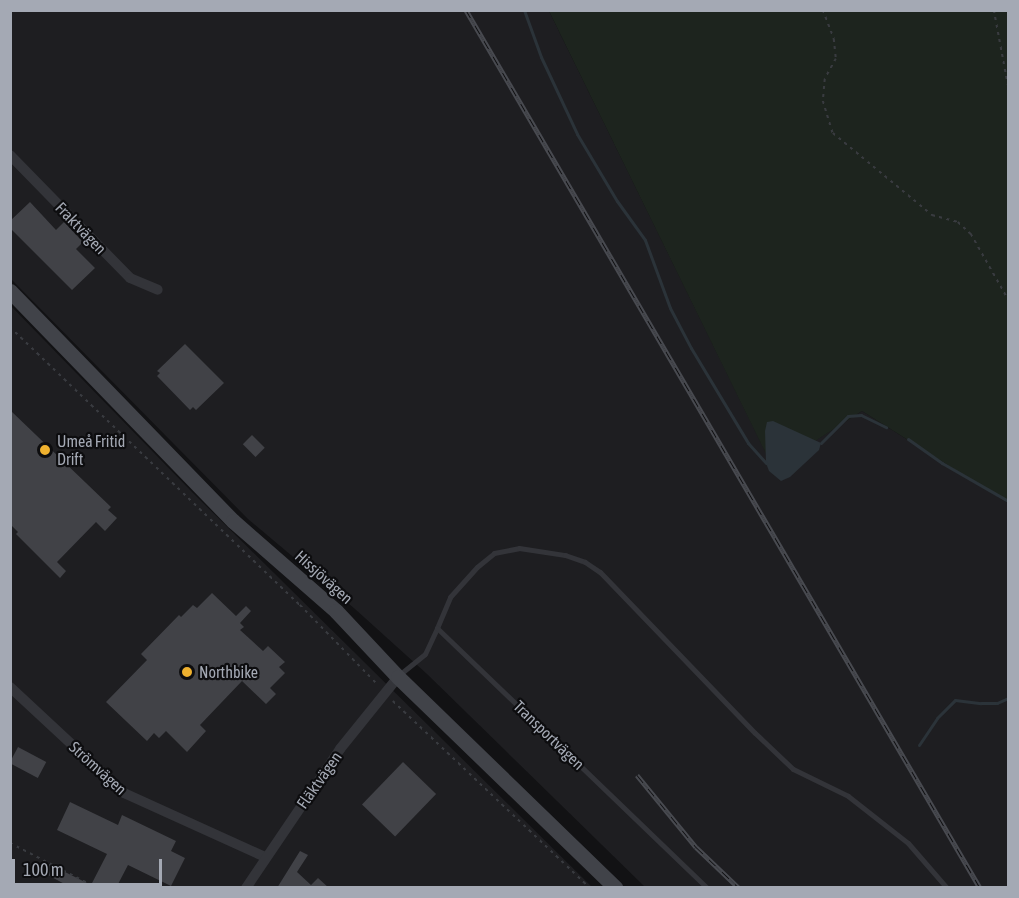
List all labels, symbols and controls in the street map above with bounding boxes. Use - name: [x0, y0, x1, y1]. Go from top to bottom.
- street label: Fraktvägen: [51, 198, 111, 258]
- place label: Umeå Fritid Drift: [57, 431, 125, 469]
- marker: Umeå Fritid Drift: [38, 443, 52, 457]
- street label: Hissjövägen: [291, 546, 357, 608]
- place label: Northbike: [199, 662, 258, 682]
- marker: Northbike: [180, 665, 194, 679]
- street label: Transportvägen: [510, 696, 588, 774]
- street label: Strömvägen: [65, 737, 131, 799]
- street label: Fläktvägen: [292, 748, 346, 812]
- scale bar: [15, 847, 165, 885]
- text: 100 m: [23, 859, 64, 880]

